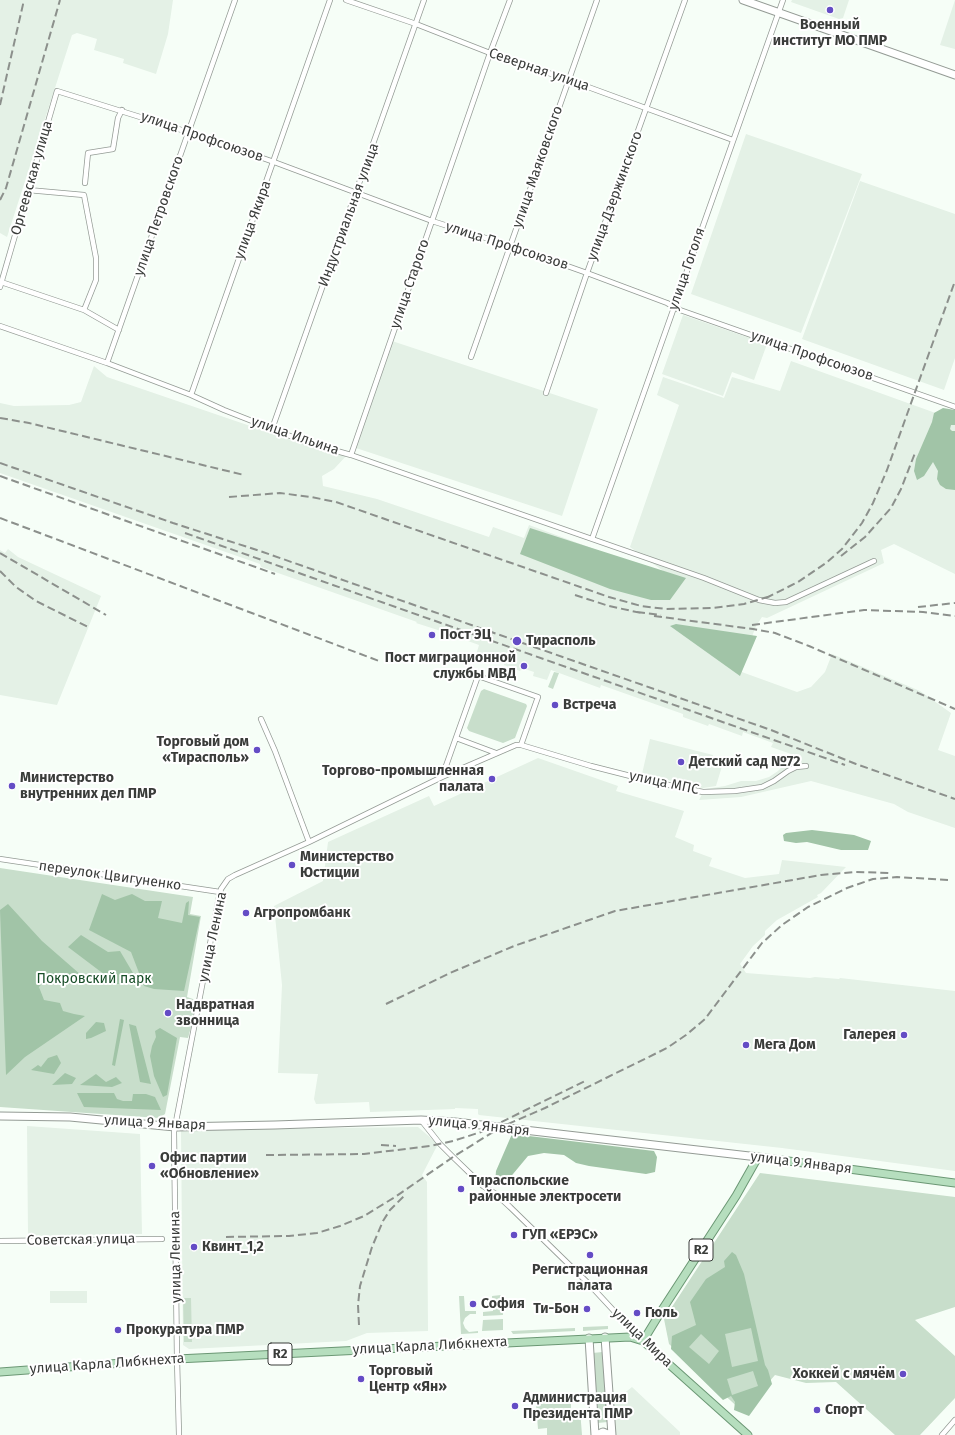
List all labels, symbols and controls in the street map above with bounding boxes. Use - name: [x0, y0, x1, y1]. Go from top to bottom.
- marker: Военный институт МО ПМР: [825, 5, 835, 15]
- place label: Военный институт МО ПМР: [773, 17, 887, 50]
- street label: Северная улица: [486, 45, 592, 95]
- street label: улица Маяковского: [509, 104, 567, 230]
- street label: улица Профсоюзов: [139, 108, 265, 166]
- street label: Оргеевская улица: [8, 119, 56, 237]
- street label: улица Дзержинского: [584, 129, 646, 263]
- street label: Индустриальная улица: [315, 141, 383, 289]
- street label: улица Петровского: [131, 154, 187, 278]
- street label: улица Якира: [231, 178, 275, 262]
- street label: улица Профсоюзов: [443, 218, 571, 274]
- street label: улица Гоголя: [665, 226, 709, 312]
- street label: улица Старого: [387, 237, 433, 331]
- street label: улица Профсоюзов: [749, 327, 875, 385]
- street label: улица Ильина: [249, 413, 341, 459]
- place label: Пост ЭЦ: [440, 627, 491, 643]
- marker: Пост ЭЦ: [427, 630, 437, 640]
- place label: Тирасполь: [526, 633, 595, 649]
- marker: Тирасполь: [511, 635, 523, 647]
- place label: Пост миграционной службы МВД: [385, 650, 516, 682]
- marker: Пост миграционной службы МВД: [519, 661, 529, 671]
- place label: Встреча: [563, 697, 616, 713]
- marker: Встреча: [550, 700, 560, 710]
- place label: Торговый дом «Тирасполь»: [156, 734, 249, 766]
- marker: Торговый дом «Тирасполь»: [252, 745, 262, 755]
- place label: Детский сад №72: [689, 754, 800, 770]
- marker: Детский сад №72: [676, 757, 686, 767]
- place label: Торгово-промышленная палата: [322, 763, 484, 796]
- street label: улица МПС: [628, 767, 700, 799]
- place label: Министерство внутренних дел ПМР: [20, 770, 156, 802]
- marker: Торгово-промышленная палата: [487, 774, 497, 784]
- marker: Министерство внутренних дел ПМР: [7, 781, 17, 791]
- place label: Министерство Юстиции: [300, 849, 394, 882]
- street label: переулок Цвигуненко: [38, 858, 182, 894]
- marker: Министерство Юстиции: [287, 860, 297, 870]
- street label: улица Ленина: [195, 890, 231, 984]
- place label: Агропромбанк: [254, 905, 350, 921]
- marker: Агропромбанк: [241, 908, 251, 918]
- park label: Покровский парк: [36, 971, 152, 987]
- place label: Надвратная звонница: [176, 997, 254, 1030]
- marker: Надвратная звонница: [163, 1008, 173, 1018]
- place label: Галерея: [843, 1027, 896, 1043]
- marker: Галерея: [899, 1030, 909, 1040]
- place label: Мега Дом: [754, 1037, 816, 1053]
- marker: Мега Дом: [741, 1040, 751, 1050]
- street label: улица 9 Января: [104, 1112, 206, 1134]
- street label: улица 9 Января: [427, 1112, 531, 1140]
- street label: улица 9 Января: [749, 1148, 853, 1178]
- place label: Офис партии «Обновление»: [160, 1150, 259, 1182]
- marker: Офис партии «Обновление»: [147, 1161, 157, 1171]
- place label: Тираспольские районные электросети: [469, 1173, 621, 1206]
- marker: Тираспольские районные электросети: [456, 1184, 466, 1194]
- street label: улица Ленина: [167, 1211, 185, 1303]
- place label: ГУП «ЕРЭС»: [522, 1227, 598, 1243]
- marker: ГУП «ЕРЭС»: [509, 1230, 519, 1240]
- street label: Советская улица: [27, 1231, 135, 1249]
- place label: Квинт_1,2: [202, 1239, 264, 1255]
- road number: R2: [689, 1239, 713, 1261]
- marker: Квинт_1,2: [189, 1242, 199, 1252]
- marker: Регистрационная палата: [585, 1250, 595, 1260]
- place label: Регистрационная палата: [532, 1262, 648, 1294]
- place label: София: [481, 1296, 525, 1312]
- marker: София: [468, 1299, 478, 1309]
- place label: Ти-Бон: [533, 1301, 579, 1317]
- marker: Ти-Бон: [582, 1304, 592, 1314]
- street label: улица Мира: [608, 1305, 676, 1371]
- place label: Гюль: [645, 1305, 677, 1321]
- marker: Гюль: [632, 1308, 642, 1318]
- place label: Прокуратура ПМР: [126, 1322, 244, 1338]
- marker: Прокуратура ПМР: [113, 1325, 123, 1335]
- street label: улица Карла Либкнехта: [352, 1334, 508, 1358]
- road number: R2: [268, 1343, 292, 1365]
- street label: улица Карла Либкнехта: [29, 1350, 185, 1378]
- place label: Торговый Центр «Ян»: [369, 1363, 447, 1396]
- place label: Хоккей с мячём: [792, 1366, 895, 1382]
- marker: Хоккей с мячём: [898, 1369, 908, 1379]
- marker: Торговый Центр «Ян»: [356, 1374, 366, 1384]
- place label: Администрация Президента ПМР: [523, 1390, 633, 1422]
- marker: Администрация Президента ПМР: [510, 1401, 520, 1411]
- place label: Спорт: [825, 1402, 864, 1418]
- marker: Спорт: [812, 1405, 822, 1415]

